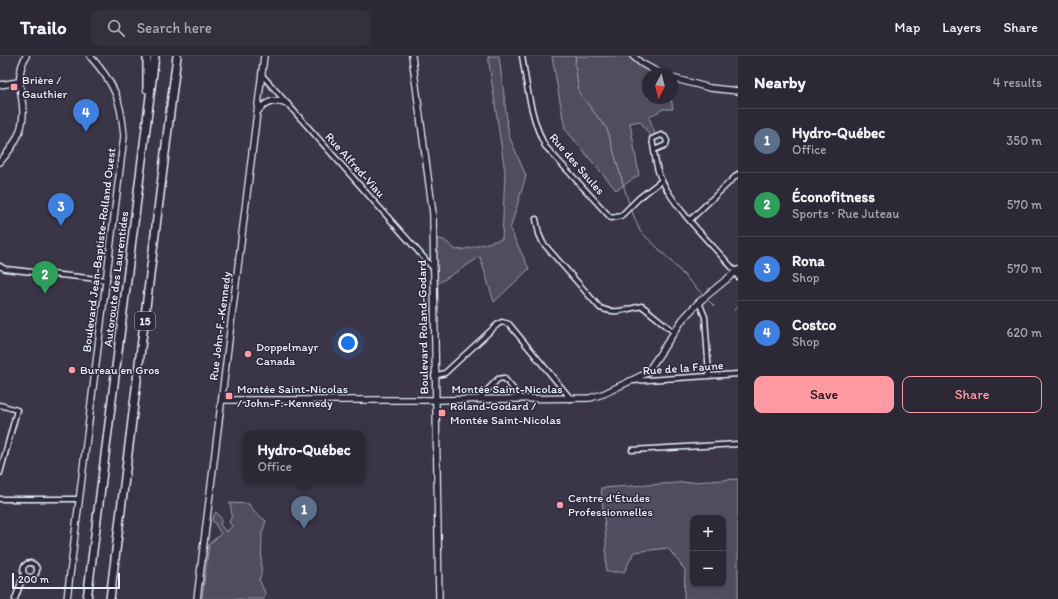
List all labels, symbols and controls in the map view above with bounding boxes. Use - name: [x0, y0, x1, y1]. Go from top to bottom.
- search box: [91, 10, 371, 46]
- text: Trailo: [20, 16, 67, 39]
- icon: search: [105, 17, 127, 39]
- text: Search here: [137, 19, 212, 37]
- text: Map: [895, 19, 920, 36]
- text: Layers: [942, 19, 981, 36]
- text: Share: [1003, 19, 1038, 36]
- north arrow: [642, 68, 678, 104]
- text: Nearby: [754, 72, 806, 92]
- place label: Brière / Gauthier: [22, 73, 68, 101]
- text: 4 results: [993, 75, 1042, 90]
- marker: Brière / Gauthier: [9, 82, 19, 92]
- pin: 4: [73, 99, 99, 132]
- text: Hydro-Québec: [792, 124, 885, 142]
- street label: Rue Alfred-Viau: [322, 130, 388, 201]
- street label: Rue des Saules: [547, 130, 607, 198]
- text: 1: [764, 133, 770, 148]
- text: 350 m: [1006, 133, 1042, 148]
- text: Office: [792, 142, 827, 157]
- street label: Boulevard Jean-Baptiste-Rolland Ouest: [80, 147, 119, 353]
- text: Éconofitness: [792, 188, 875, 206]
- pin: 3: [48, 193, 74, 226]
- text: 2: [764, 197, 770, 212]
- text: 570 m: [1007, 197, 1042, 212]
- text: Sports · Rue Juteau: [792, 206, 899, 221]
- street label: Autoroute des Laurentides: [101, 210, 131, 348]
- text: Rona: [792, 252, 825, 270]
- street label: Boulevard Roland-Godard: [415, 259, 431, 395]
- pin: 2: [32, 261, 58, 294]
- text: 3: [763, 261, 771, 276]
- text: 570 m: [1007, 261, 1042, 276]
- street label: Rue John-F.-Kennedy: [206, 270, 234, 381]
- text: Shop: [792, 270, 819, 285]
- road number: 15: [135, 312, 155, 330]
- text: Costco: [792, 316, 836, 334]
- text: 4: [763, 325, 771, 340]
- text: 620 m: [1006, 325, 1042, 340]
- your location: [338, 333, 358, 353]
- text: Shop: [792, 334, 819, 349]
- place label: Doppelmayr Canada: [256, 340, 318, 368]
- marker: Doppelmayr Canada: [243, 349, 253, 359]
- street label: Rue de la Faune: [642, 358, 724, 378]
- place label: Bureau en Gros: [80, 363, 160, 377]
- marker: Bureau en Gros: [67, 365, 77, 375]
- button: Save: [754, 376, 894, 413]
- button: Share: [902, 376, 1042, 413]
- place label: Montée Saint-Nicolas / John-F.-Kennedy: [237, 382, 348, 410]
- street label: Montée Saint-Nicolas: [452, 382, 562, 396]
- marker: Montée Saint-Nicolas / John-F.-Kennedy: [224, 391, 234, 401]
- place label: Roland-Godard / Montée Saint-Nicolas: [450, 399, 561, 427]
- marker: Roland-Godard / Montée Saint-Nicolas: [437, 408, 447, 418]
- popup: [243, 431, 365, 483]
- text: Hydro-Québec: [257, 441, 351, 459]
- text: Office: [257, 459, 292, 474]
- place label: Centre d'Études Professionnelles: [568, 491, 653, 519]
- pin: 1: [291, 496, 317, 529]
- marker: Centre d'Études Professionnelles: [555, 500, 565, 510]
- map controls: [690, 515, 726, 587]
- button: +: [690, 515, 726, 551]
- button: −: [690, 551, 726, 587]
- scale bar: [12, 571, 120, 590]
- text: 200 m: [18, 573, 49, 586]

